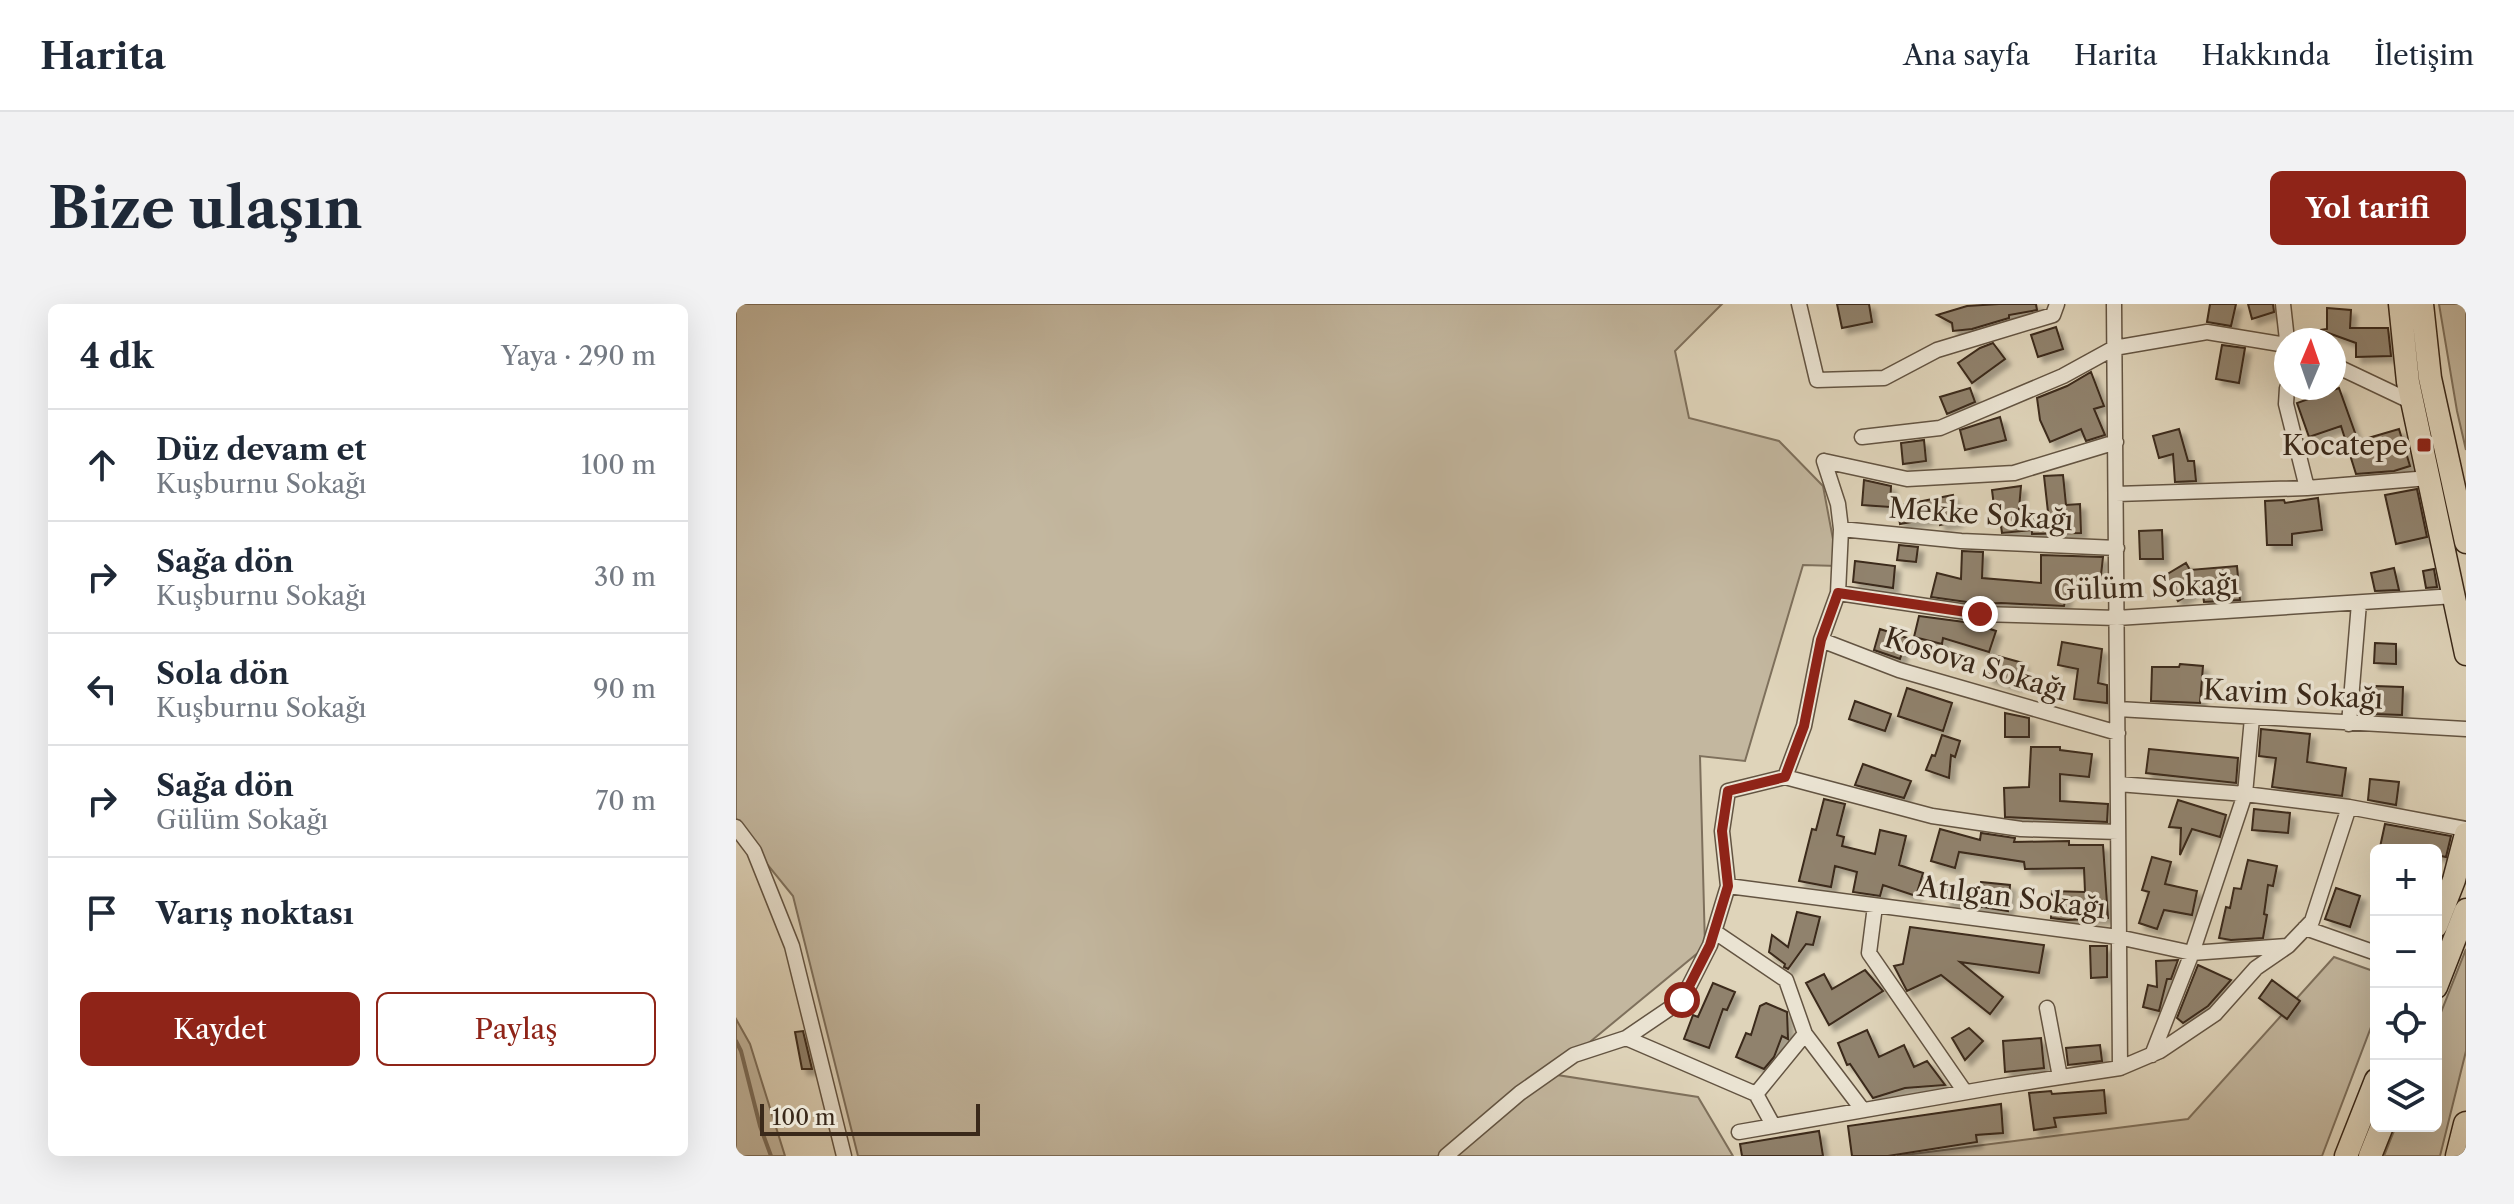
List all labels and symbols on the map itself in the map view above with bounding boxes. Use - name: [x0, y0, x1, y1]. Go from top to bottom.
- north arrow: [2274, 328, 2346, 400]
- place label: Kocatepe: [2282, 428, 2408, 462]
- marker: Kocatepe: [2415, 436, 2433, 454]
- street label: Mekke Sokağı: [1887, 491, 2075, 537]
- street label: Gülüm Sokağı: [2053, 567, 2239, 607]
- route end: [1962, 596, 1998, 632]
- street label: Kosova Sokağı: [1880, 620, 2072, 708]
- street label: Kavim Sokağı: [2202, 672, 2384, 716]
- street label: Atılgan Sokağı: [1915, 868, 2108, 925]
- route start: [1664, 982, 1700, 1018]
- scale bar: [760, 1100, 980, 1136]

